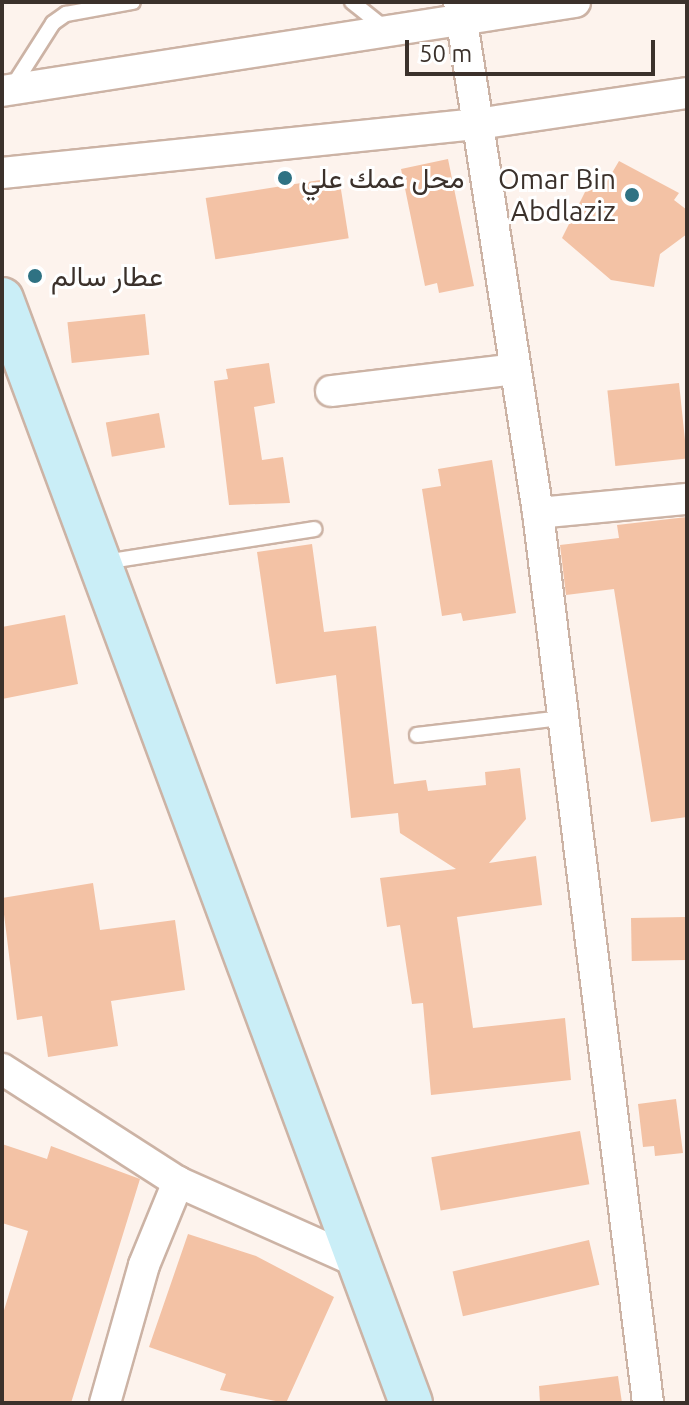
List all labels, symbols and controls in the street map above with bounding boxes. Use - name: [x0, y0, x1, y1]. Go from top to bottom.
- scale bar: [409, 24, 659, 74]
- text: 50 m: [419, 40, 472, 67]
- place label: محل عمك علي: [301, 161, 464, 195]
- place label: Omar Bin Abdlaziz: [498, 162, 616, 228]
- marker: محل عمك علي: [276, 169, 294, 187]
- marker: Omar Bin Abdlaziz: [623, 186, 641, 204]
- place label: عطار سالم: [51, 259, 163, 293]
- marker: عطار سالم: [26, 267, 44, 285]

